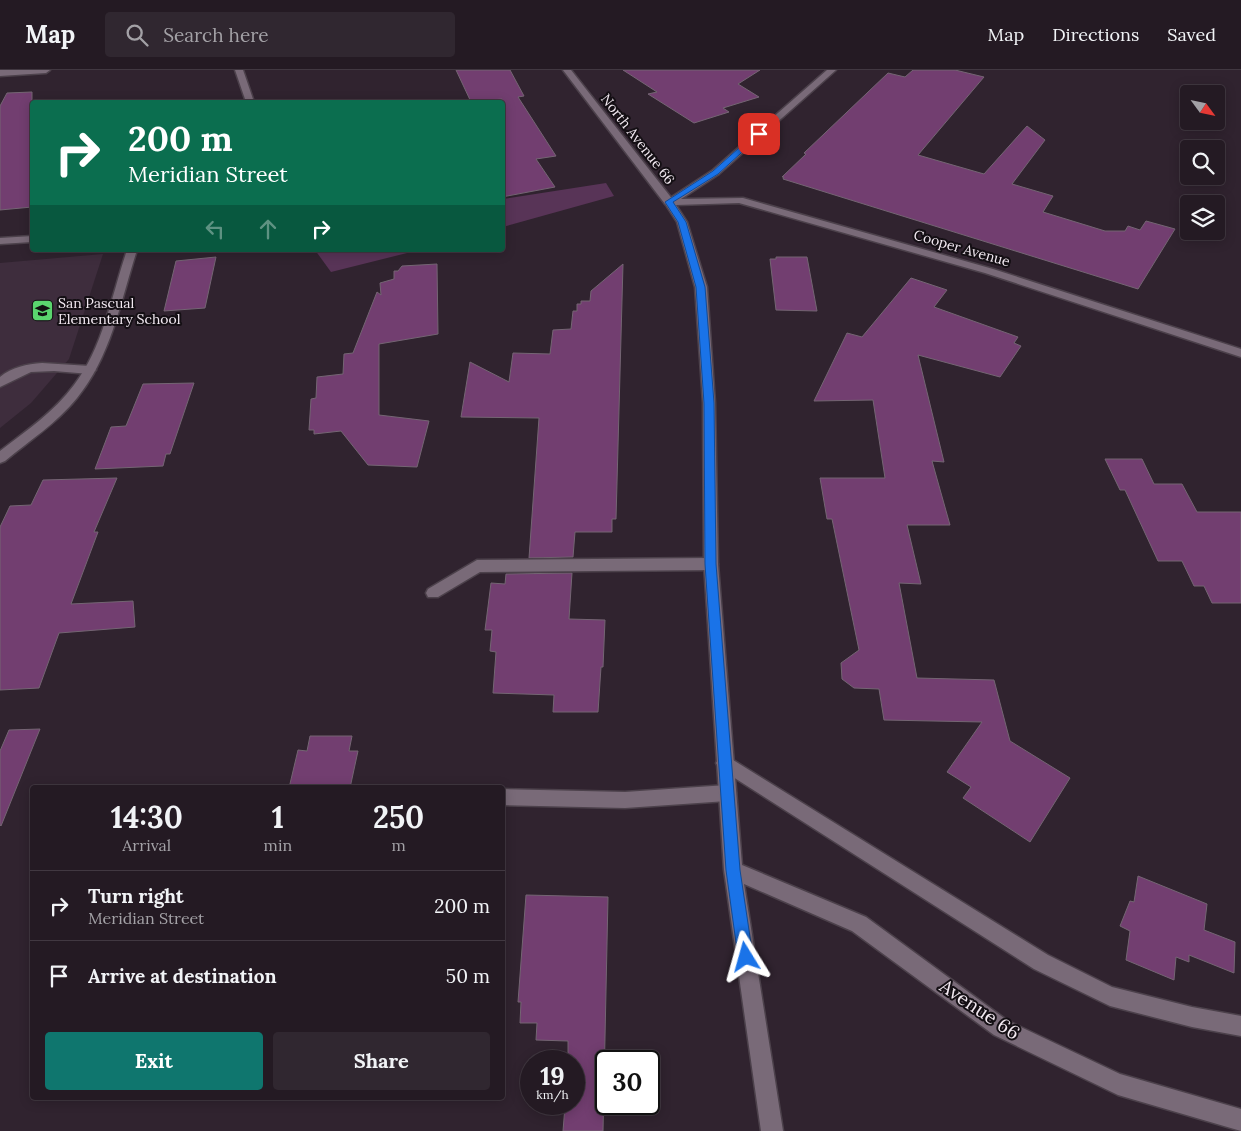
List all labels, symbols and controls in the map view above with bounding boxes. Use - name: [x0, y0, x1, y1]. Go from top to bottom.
- search box: [105, 12, 455, 57]
- text: Map: [25, 19, 75, 50]
- icon: search: [123, 21, 151, 49]
- text: Search here: [163, 23, 269, 47]
- text: Map: [988, 23, 1024, 46]
- text: Directions: [1052, 23, 1139, 46]
- text: Saved: [1167, 23, 1216, 46]
- north arrow: [1180, 85, 1225, 130]
- map controls: [1180, 85, 1225, 240]
- street label: North Avenue 66: [597, 90, 679, 188]
- pin: [738, 113, 780, 155]
- text: 200 m: [128, 116, 233, 161]
- icon: right: [45, 120, 110, 185]
- icon: arrive: [745, 120, 773, 148]
- button: search: [1180, 140, 1225, 185]
- text: Meridian Street: [128, 160, 288, 188]
- button: layers: [1180, 195, 1225, 240]
- icon: left: [201, 215, 229, 243]
- icon: ahead: [254, 215, 282, 243]
- icon: right: [307, 215, 335, 243]
- street label: Cooper Avenue: [912, 226, 1013, 270]
- place label: San Pascual Elementary School: [58, 294, 181, 328]
- school or university icon: San Pascual Elementary School: [30, 299, 54, 323]
- text: 14:30: [111, 798, 183, 836]
- text: 1: [272, 798, 284, 836]
- text: 250: [373, 798, 424, 836]
- text: Arrival: [122, 835, 171, 855]
- text: min: [264, 835, 292, 855]
- text: m: [391, 835, 406, 855]
- text: Turn right: [88, 884, 184, 908]
- icon: right: [45, 892, 73, 920]
- text: 200 m: [434, 894, 490, 918]
- text: Meridian Street: [88, 908, 204, 928]
- position arrow: [719, 930, 771, 982]
- icon: arrive: [45, 962, 73, 990]
- text: Arrive at destination: [88, 964, 277, 988]
- text: 50 m: [446, 964, 490, 988]
- street label: Avenue 66: [935, 973, 1025, 1045]
- button: Exit: [45, 1032, 263, 1090]
- button: Share: [273, 1032, 490, 1090]
- speed limit sign: 30: [595, 1050, 660, 1115]
- text: 19: [540, 1060, 565, 1092]
- text: km/h: [536, 1087, 569, 1102]

